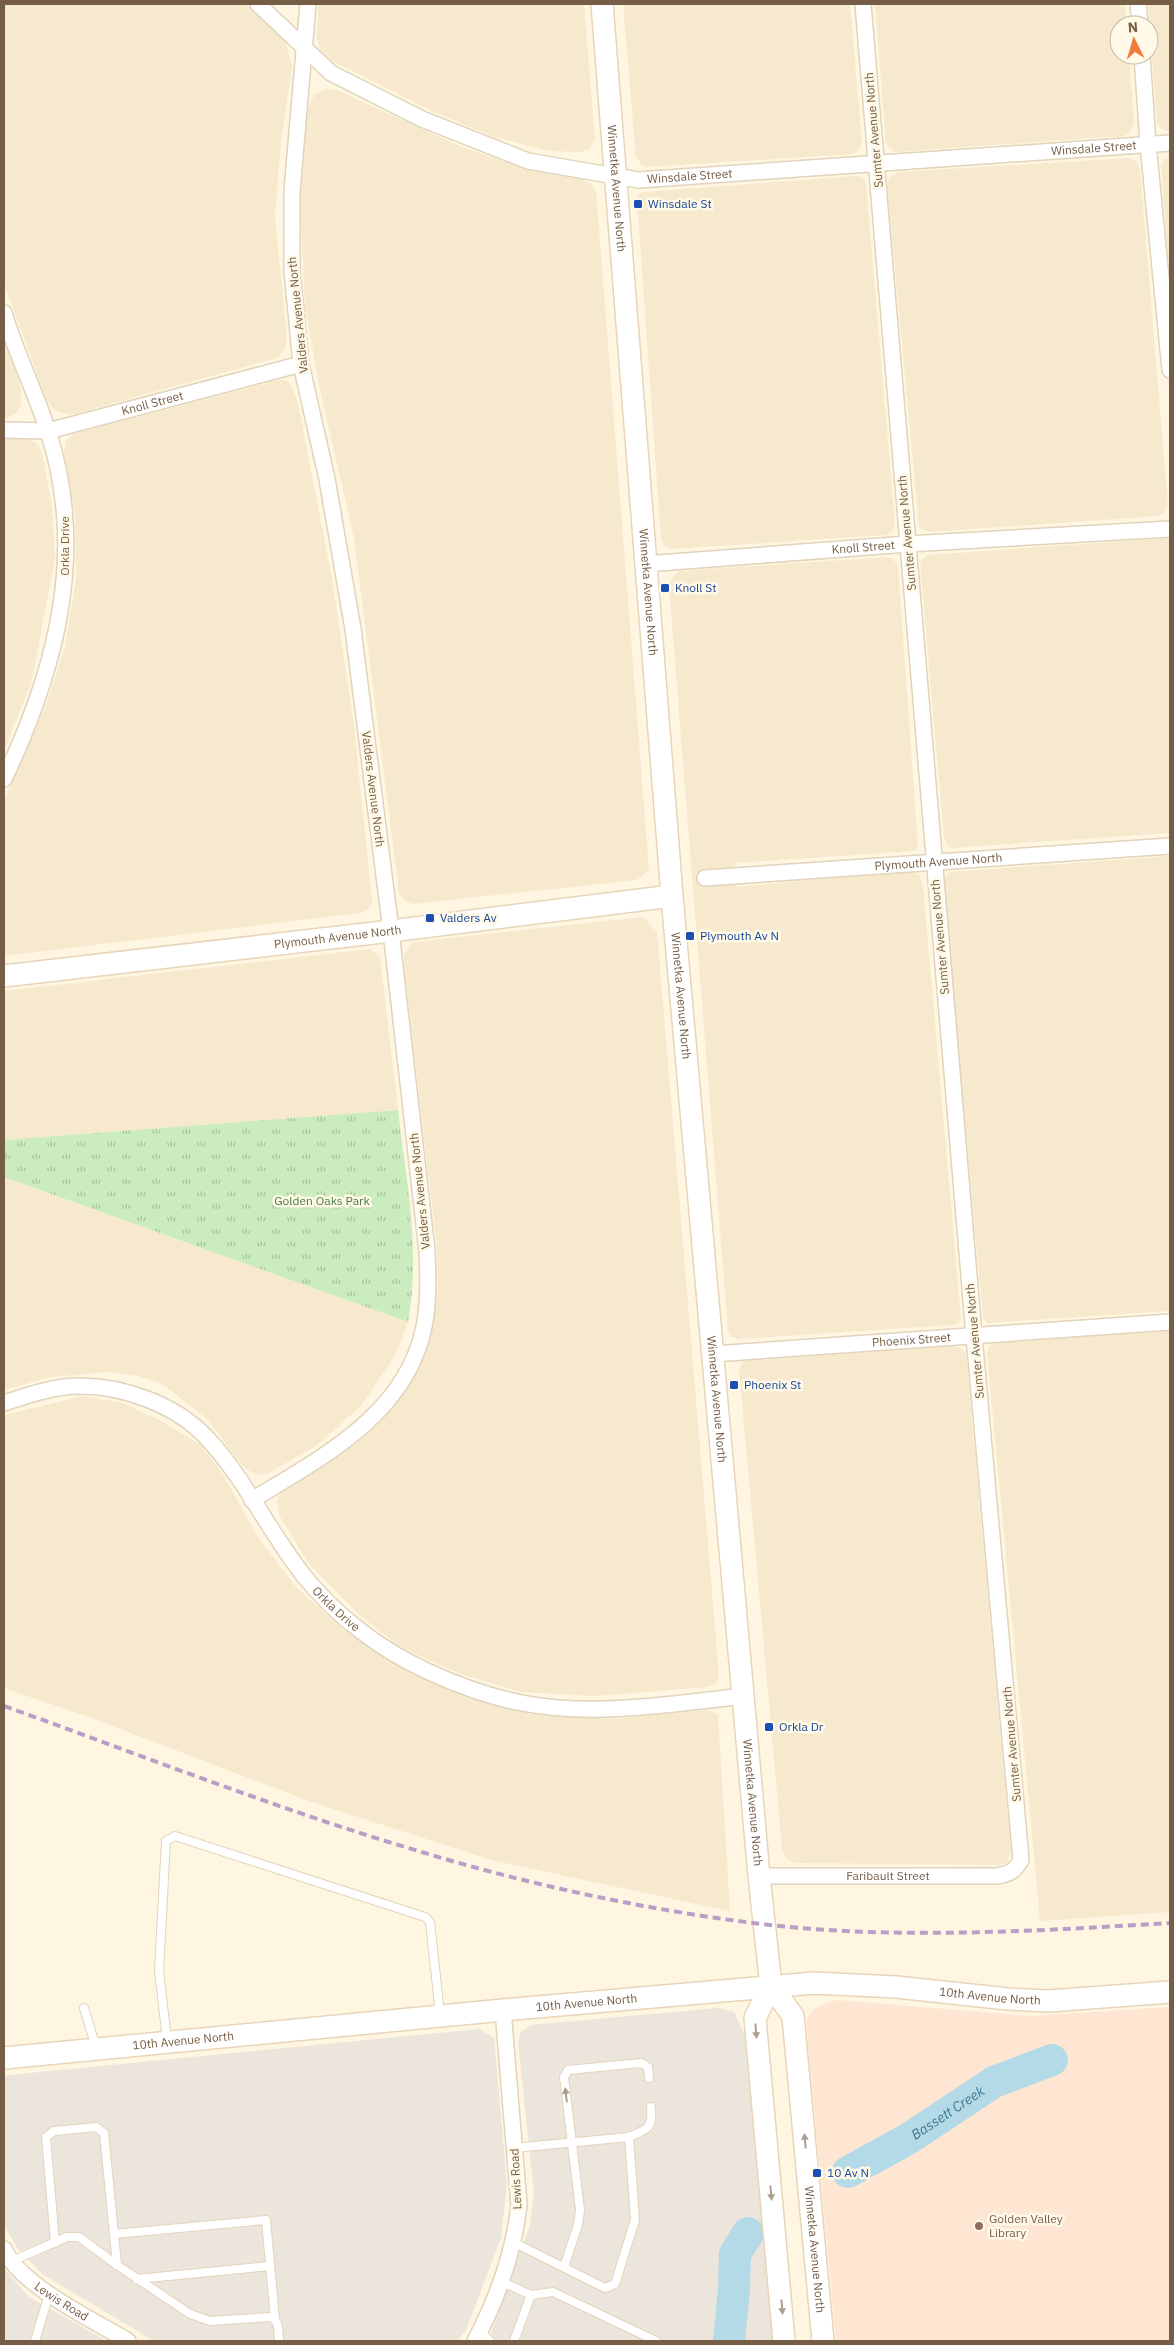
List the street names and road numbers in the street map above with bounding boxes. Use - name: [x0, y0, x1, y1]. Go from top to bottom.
- street label: Sumter Avenue North: [861, 72, 886, 188]
- street label: Winnetka Avenue North: [605, 124, 629, 252]
- street label: Winsdale Street: [1051, 137, 1137, 158]
- street label: Winsdale Street: [647, 165, 733, 186]
- street label: Valders Avenue North: [284, 256, 311, 374]
- street label: Knoll Street: [120, 388, 185, 418]
- street label: Sumter Avenue North: [894, 475, 919, 591]
- street label: Orkla Drive: [57, 516, 72, 576]
- street label: Winnetka Avenue North: [636, 528, 661, 656]
- street label: Knoll Street: [831, 537, 895, 557]
- street label: Valders Avenue North: [359, 730, 388, 848]
- street label: Plymouth Avenue North: [874, 850, 1003, 873]
- street label: Sumter Avenue North: [927, 879, 952, 995]
- street label: Plymouth Avenue North: [273, 922, 402, 952]
- street label: Winnetka Avenue North: [668, 932, 694, 1060]
- street label: Valders Avenue North: [406, 1132, 433, 1250]
- street label: Sumter Avenue North: [962, 1283, 987, 1399]
- street label: Phoenix Street: [871, 1329, 951, 1350]
- street label: Winnetka Avenue North: [704, 1335, 730, 1463]
- street label: Orkla Drive: [309, 1583, 363, 1635]
- street label: Sumter Avenue North: [999, 1686, 1024, 1802]
- street label: Winnetka Avenue North: [740, 1739, 766, 1867]
- street label: Faribault Street: [846, 1868, 930, 1883]
- street label: 10th Avenue North: [938, 1984, 1041, 2008]
- street label: 10th Avenue North: [535, 1990, 638, 2014]
- street label: 10th Avenue North: [132, 2028, 235, 2053]
- street label: Lewis Road: [506, 2148, 525, 2210]
- street label: Winnetka Avenue North: [802, 2185, 828, 2314]
- street label: Lewis Road: [32, 2278, 91, 2324]

